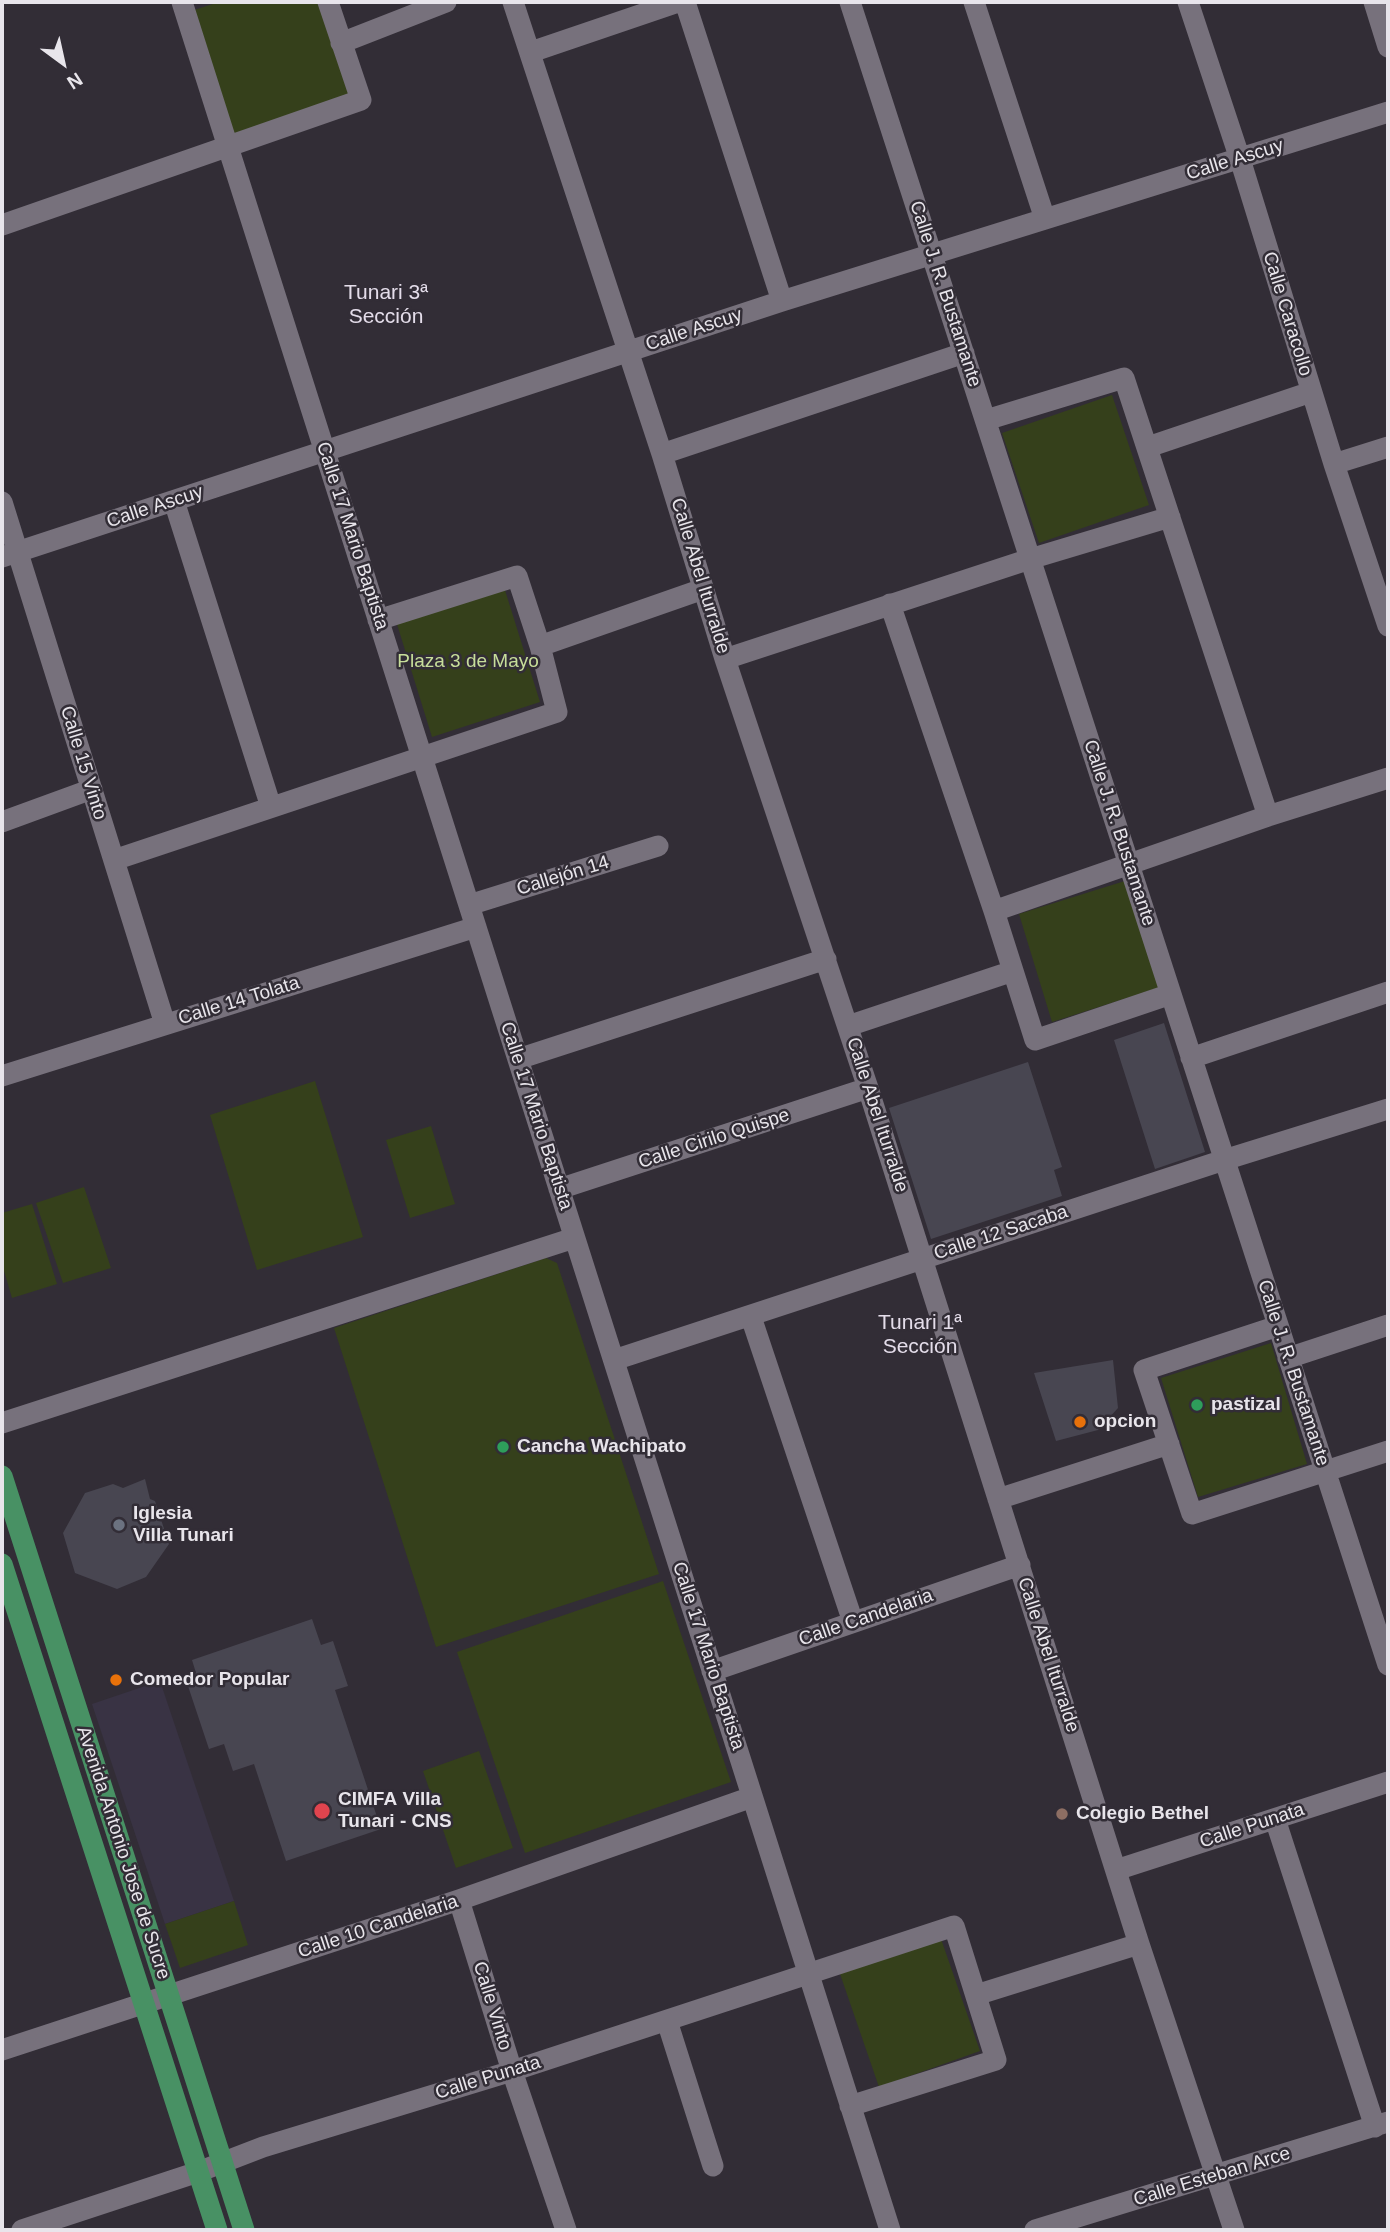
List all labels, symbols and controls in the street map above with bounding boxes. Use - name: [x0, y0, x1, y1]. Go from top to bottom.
- north arrow: [28, 28, 98, 98]
- text: N: [63, 68, 86, 94]
- street label: Calle Ascuy: [1184, 134, 1286, 186]
- street label: Calle J. R. Bustamante: [904, 198, 986, 390]
- street label: Calle Caracollo: [1257, 249, 1317, 379]
- district label: Tunari 3ª Sección: [343, 280, 429, 330]
- street label: Calle Ascuy: [643, 304, 745, 356]
- street label: Calle 17 Mario Baptista: [311, 439, 393, 633]
- street label: Calle Ascuy: [104, 481, 206, 533]
- street label: Calle Abel Iturralde: [665, 495, 735, 657]
- park label: Plaza 3 de Mayo: [397, 651, 539, 673]
- street label: Calle 15 Vinto: [55, 703, 111, 823]
- street label: Calle J. R. Bustamante: [1078, 737, 1160, 929]
- street label: Callejón 14: [514, 851, 612, 901]
- street label: Calle 14 Tolata: [176, 972, 302, 1030]
- street label: Calle 17 Mario Baptista: [495, 1019, 577, 1213]
- street label: Calle Abel Iturralde: [841, 1035, 913, 1195]
- street label: Calle Cirilo Quispe: [636, 1104, 792, 1174]
- street label: Calle 12 Sacaba: [931, 1201, 1071, 1265]
- street label: Calle J. R. Bustamante: [1252, 1277, 1334, 1469]
- district label: Tunari 1ª Sección: [877, 1310, 963, 1360]
- place label: pastizal: [1211, 1394, 1281, 1416]
- marker: pastizal: [1189, 1397, 1205, 1413]
- place label: opcion: [1094, 1411, 1156, 1433]
- marker: opcion: [1072, 1414, 1088, 1430]
- place label: Cancha Wachipato: [517, 1436, 686, 1458]
- marker: Cancha Wachipato: [495, 1439, 511, 1455]
- place label: Iglesia Villa Tunari: [133, 1503, 234, 1547]
- marker: Iglesia Villa Tunari: [111, 1517, 127, 1533]
- street label: Calle 17 Mario Baptista: [667, 1559, 749, 1753]
- street label: Calle Abel Iturralde: [1012, 1575, 1084, 1735]
- street label: Calle Candelaria: [796, 1584, 936, 1652]
- place label: Comedor Popular: [130, 1669, 289, 1691]
- marker: Comedor Popular: [108, 1672, 124, 1688]
- street label: Avenida Antonio Jose de Sucre: [71, 1724, 175, 1982]
- place label: CIMFA Villa Tunari - CNS: [338, 1789, 452, 1833]
- street label: Calle Punata: [1197, 1798, 1307, 1854]
- marker: CIMFA Villa Tunari - CNS: [312, 1801, 332, 1821]
- place label: Colegio Bethel: [1076, 1803, 1209, 1825]
- marker: Colegio Bethel: [1054, 1806, 1070, 1822]
- street label: Calle 10 Candelaria: [295, 1890, 461, 1964]
- street label: Calle Vinto: [468, 1959, 516, 2053]
- street label: Calle Punata: [433, 2051, 543, 2105]
- street label: Calle Esteban Arce: [1131, 2142, 1293, 2212]

